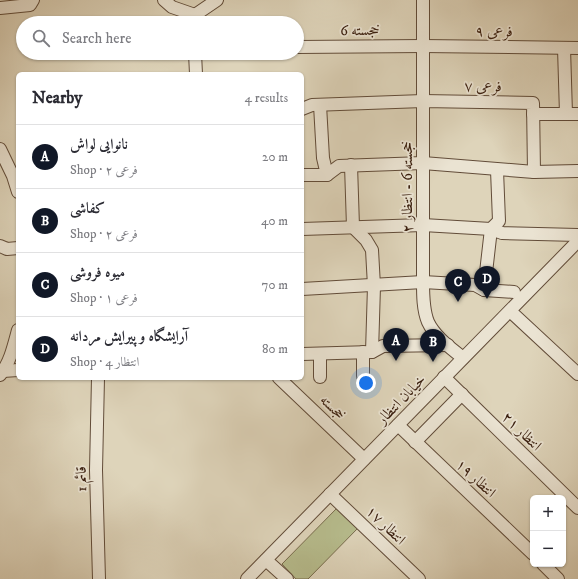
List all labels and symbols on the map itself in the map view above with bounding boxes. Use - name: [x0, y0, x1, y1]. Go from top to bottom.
- street label: خجسته 6: [340, 21, 380, 40]
- street label: فرعی ۹: [475, 22, 513, 41]
- street label: فرعی ۷: [464, 77, 502, 96]
- street label: خجسته 6 - انتظار ۲: [398, 141, 417, 233]
- pin: D: [474, 266, 500, 299]
- pin: C: [445, 269, 471, 302]
- pin: A: [383, 328, 409, 361]
- pin: B: [420, 329, 446, 362]
- street label: خیابان انتظار: [371, 370, 430, 430]
- your location: [356, 373, 376, 393]
- street label: خجسته: [316, 391, 350, 424]
- street label: انتظار ۲۱: [498, 408, 546, 455]
- street label: انتظار ۱۹: [451, 455, 500, 502]
- street label: قائم 1: [72, 466, 94, 492]
- street label: انتظار ۱۷: [362, 502, 410, 549]

